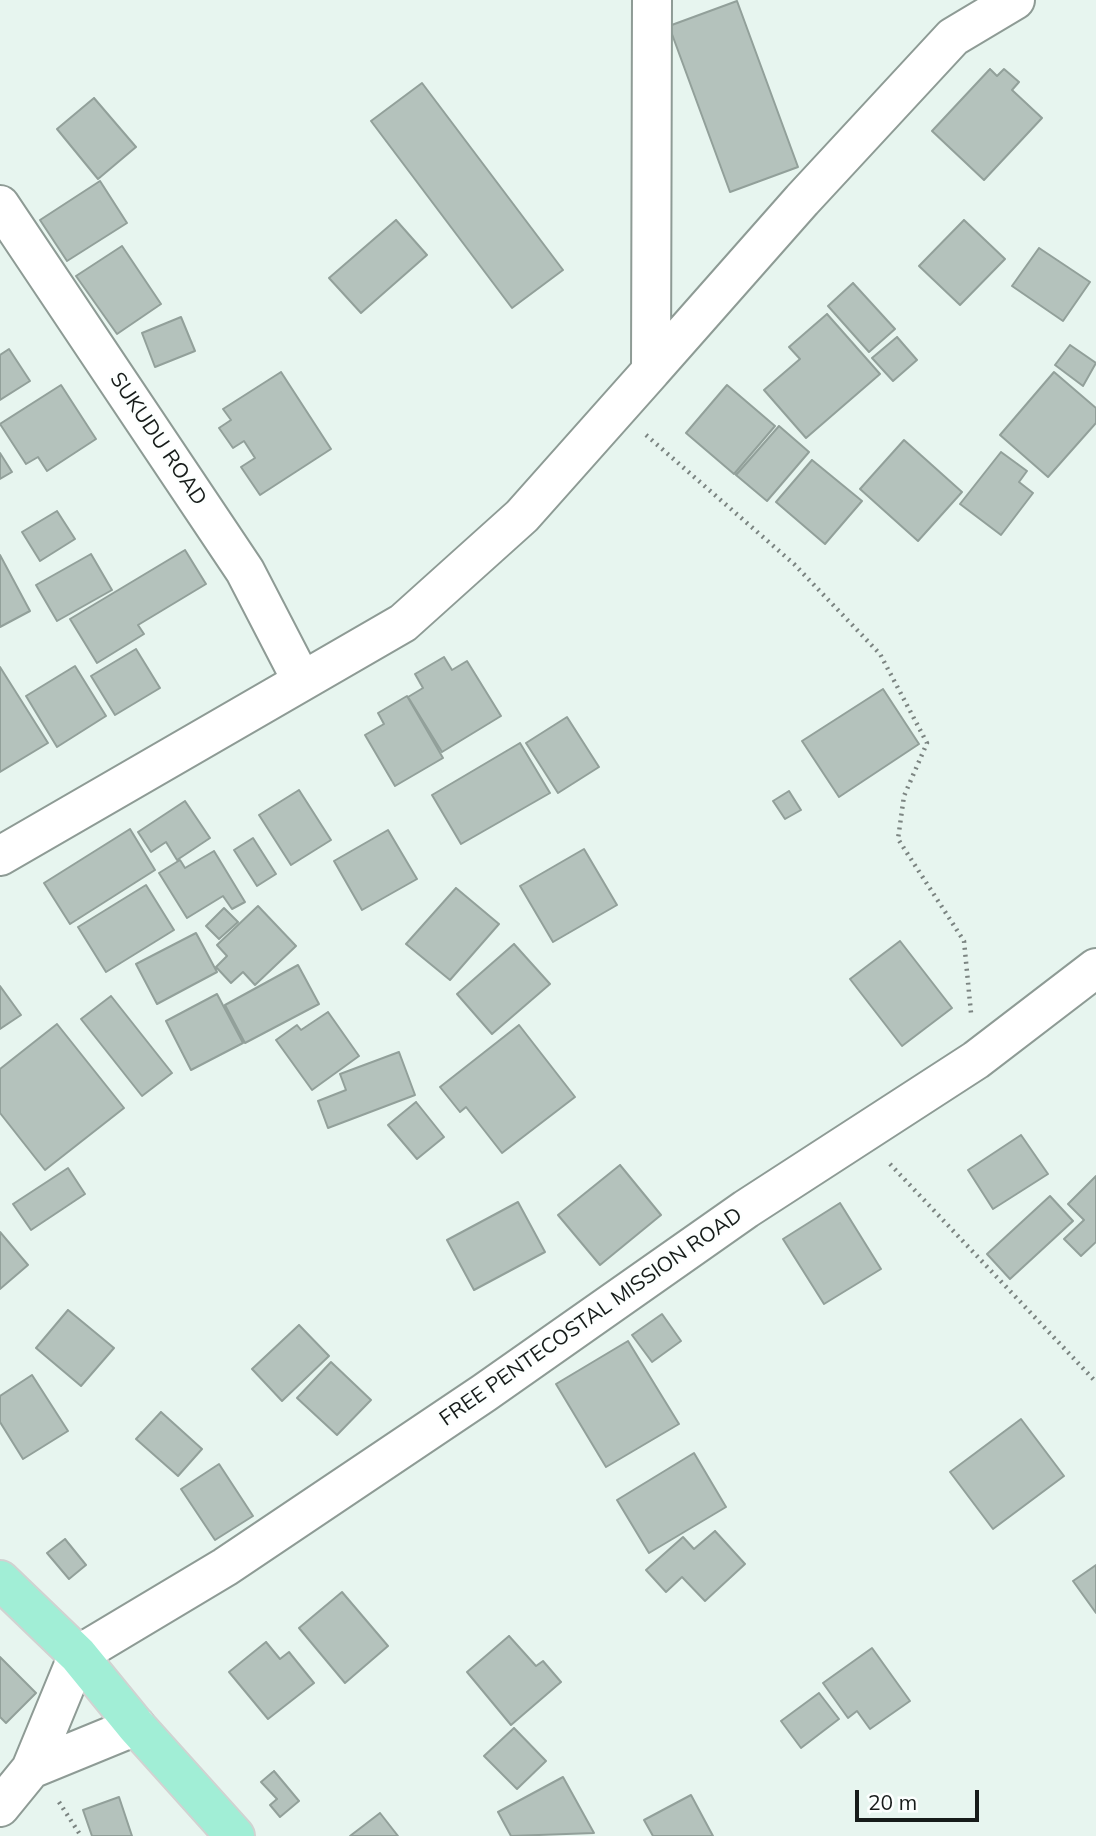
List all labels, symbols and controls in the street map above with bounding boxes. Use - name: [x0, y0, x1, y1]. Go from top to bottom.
- street label: SUKUDU ROAD: [104, 368, 212, 510]
- street label: FREE PENTECOSTAL MISSION ROAD: [435, 1202, 747, 1432]
- scale bar: [858, 1776, 982, 1820]
- text: 20 m: [868, 1789, 917, 1815]

